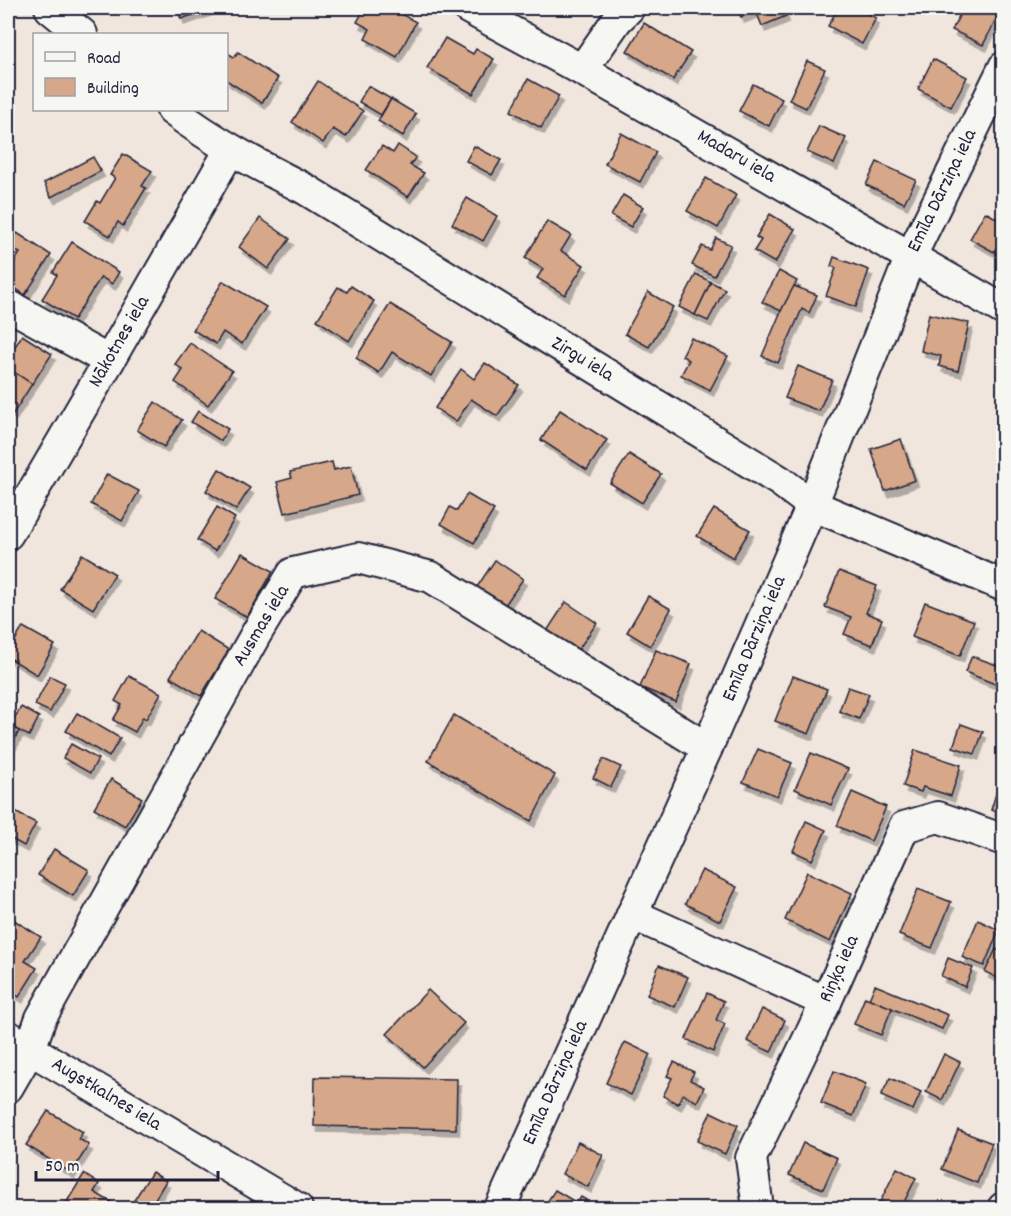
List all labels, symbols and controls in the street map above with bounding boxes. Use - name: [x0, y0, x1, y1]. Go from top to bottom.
- legend: [33, 33, 228, 111]
- text: Road: [87, 47, 121, 72]
- text: Building: [87, 77, 139, 102]
- street label: Madaru iela: [691, 123, 781, 191]
- street label: Emīla Dārziņa iela: [901, 124, 985, 257]
- street label: Nākotnes iela: [82, 290, 158, 393]
- street label: Zirgu iela: [545, 330, 619, 390]
- street label: Emīla Dārziņa iela: [716, 571, 794, 706]
- street label: Ausmas iela: [227, 579, 298, 672]
- street label: Riņķa iela: [813, 930, 868, 1007]
- street label: Emīla Dārziņa iela: [516, 1016, 596, 1150]
- street label: Augstkalnes iela: [46, 1051, 167, 1139]
- scale bar: [36, 1144, 218, 1182]
- text: 50 m: [45, 1155, 80, 1180]

